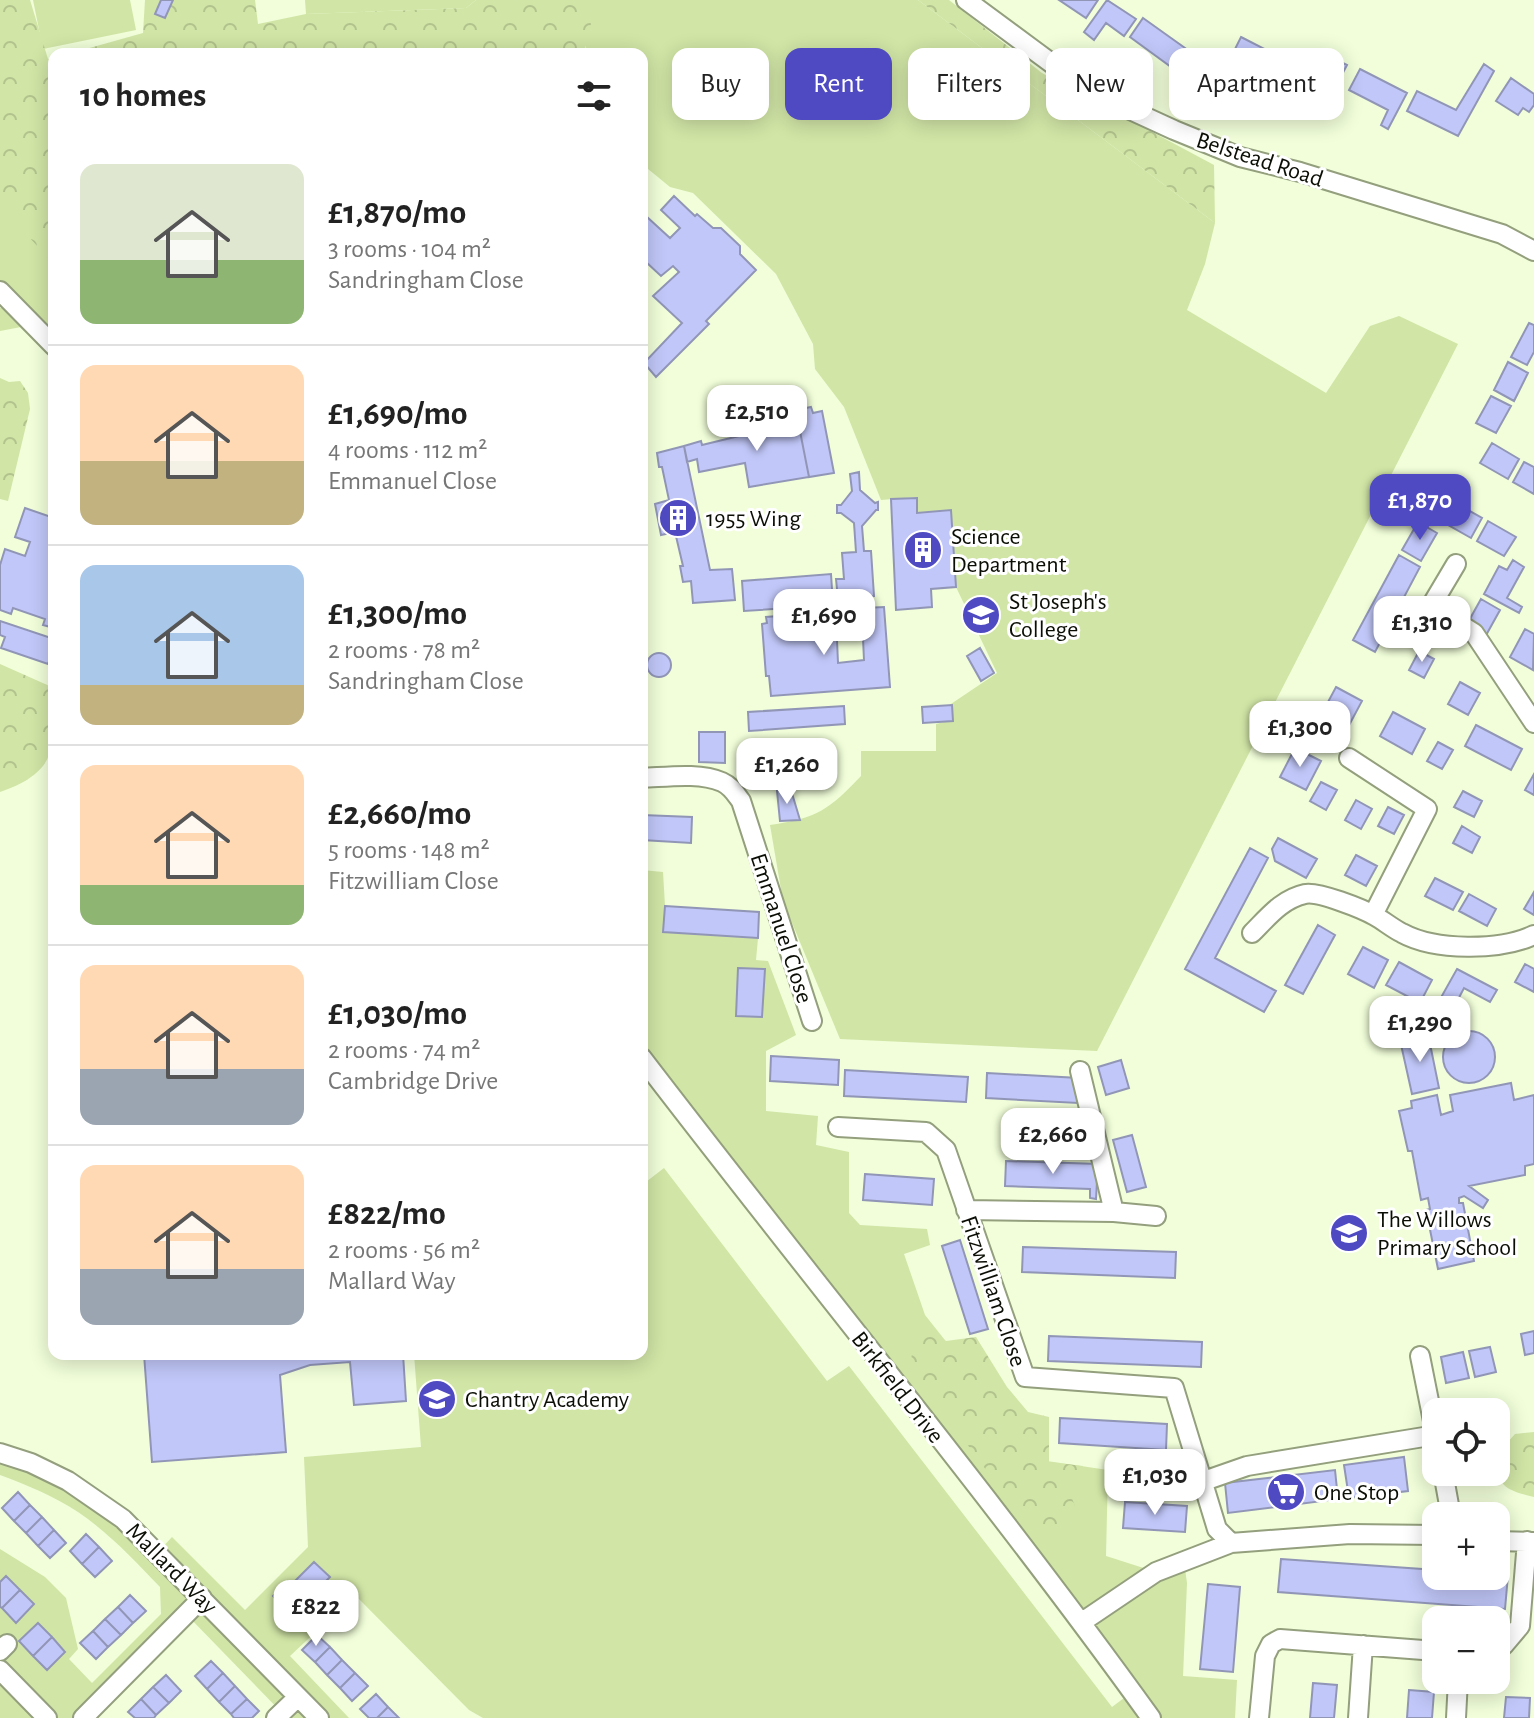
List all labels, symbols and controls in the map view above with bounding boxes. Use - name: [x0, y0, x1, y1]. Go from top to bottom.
- chip: Buy: [672, 48, 769, 120]
- chip: Rent: [785, 48, 892, 120]
- chip: Filters: [908, 48, 1030, 120]
- chip: New: [1046, 48, 1153, 120]
- chip: Apartment: [1169, 48, 1344, 120]
- icon: filters: [572, 74, 616, 118]
- text: 10 homes: [80, 79, 206, 113]
- street label: Belstead Road: [1193, 128, 1326, 192]
- icon: home: [144, 196, 240, 292]
- text: £1,870/mo: [328, 196, 466, 230]
- text: 3 rooms · 104 m²: [328, 236, 491, 262]
- text: Sandringham Close: [328, 267, 524, 293]
- pin: £2,510: [692, 385, 822, 453]
- icon: home: [144, 397, 240, 493]
- text: £1,690/mo: [328, 397, 468, 431]
- text: £2,510: [725, 398, 789, 424]
- text: 4 rooms · 112 m²: [328, 437, 487, 463]
- text: Emmanuel Close: [328, 468, 497, 494]
- pin: £1,870: [1355, 474, 1485, 542]
- text: £1,870: [1388, 487, 1452, 513]
- building icon: 1955 Wing: [657, 497, 699, 539]
- place label: 1955 Wing: [706, 507, 801, 531]
- place label: Science Department: [951, 525, 1067, 577]
- building icon: Science Department: [902, 529, 944, 571]
- pin: £1,690: [759, 589, 889, 657]
- place label: St Joseph's College: [1009, 590, 1107, 642]
- school or university icon: St Joseph's College: [960, 594, 1002, 636]
- pin: £1,310: [1357, 596, 1487, 664]
- icon: home: [144, 597, 240, 693]
- text: £1,300/mo: [328, 597, 467, 631]
- text: £1,690: [791, 602, 857, 628]
- text: £1,310: [1391, 609, 1453, 635]
- text: 2 rooms · 78 m²: [328, 637, 480, 663]
- text: Sandringham Close: [328, 668, 524, 694]
- pin: £1,300: [1235, 701, 1365, 769]
- text: £1,300: [1267, 714, 1333, 740]
- pin: £1,260: [722, 738, 852, 806]
- text: £1,260: [754, 751, 820, 777]
- icon: home: [144, 797, 240, 893]
- text: £2,660/mo: [328, 797, 471, 831]
- text: 5 rooms · 148 m²: [328, 837, 490, 863]
- street label: Emmanuel Close: [746, 850, 817, 1006]
- text: Fitzwilliam Close: [328, 868, 499, 894]
- pin: £1,290: [1355, 996, 1485, 1064]
- icon: home: [144, 997, 240, 1093]
- text: £1,030/mo: [328, 997, 467, 1031]
- text: £1,290: [1387, 1009, 1453, 1035]
- text: 2 rooms · 74 m²: [328, 1037, 480, 1063]
- text: Cambridge Drive: [328, 1068, 498, 1094]
- pin: £2,660: [988, 1108, 1118, 1176]
- text: £2,660: [1019, 1121, 1087, 1147]
- icon: home: [144, 1197, 240, 1293]
- text: £822/mo: [328, 1197, 446, 1231]
- place label: The Willows Primary School: [1377, 1208, 1517, 1260]
- school or university icon: The Willows Primary School: [1328, 1212, 1370, 1254]
- street label: Fitzwilliam Close: [956, 1213, 1030, 1370]
- text: 2 rooms · 56 m²: [328, 1237, 480, 1263]
- text: Mallard Way: [328, 1268, 456, 1294]
- street label: Birkfield Drive: [846, 1327, 948, 1448]
- school or university icon: Chantry Academy: [416, 1378, 458, 1420]
- place label: Chantry Academy: [465, 1388, 629, 1412]
- map controls: [1422, 1398, 1510, 1694]
- button: locate: [1422, 1398, 1510, 1486]
- pin: £1,030: [1090, 1449, 1220, 1517]
- text: £1,030: [1122, 1462, 1188, 1488]
- supermarket icon: One Stop: [1265, 1471, 1307, 1513]
- place label: One Stop: [1314, 1481, 1399, 1505]
- button: +: [1422, 1502, 1510, 1590]
- street label: Mallard Way: [121, 1519, 221, 1619]
- pin: £822: [269, 1580, 363, 1648]
- text: £822: [292, 1593, 340, 1619]
- button: −: [1422, 1606, 1510, 1694]

